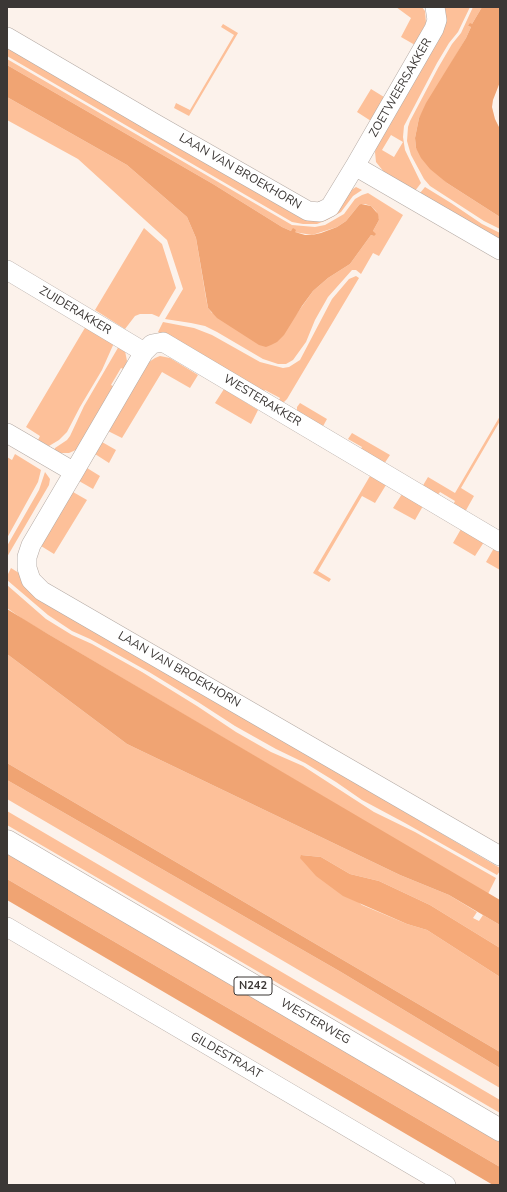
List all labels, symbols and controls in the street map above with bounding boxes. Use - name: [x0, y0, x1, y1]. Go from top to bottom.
- street label: ZOETWEERSAKKER: [367, 36, 435, 140]
- street label: LAAN VAN BROEKHORN: [176, 131, 304, 213]
- street label: ZUIDERAKKER: [36, 284, 114, 338]
- street label: WESTERAKKER: [221, 372, 303, 430]
- street label: LAAN VAN BROEKHORN: [115, 629, 243, 711]
- road number: N242: [234, 977, 272, 995]
- street label: WESTERWEG: [278, 996, 352, 1048]
- street label: GILDESTRAAT: [188, 1030, 264, 1082]

